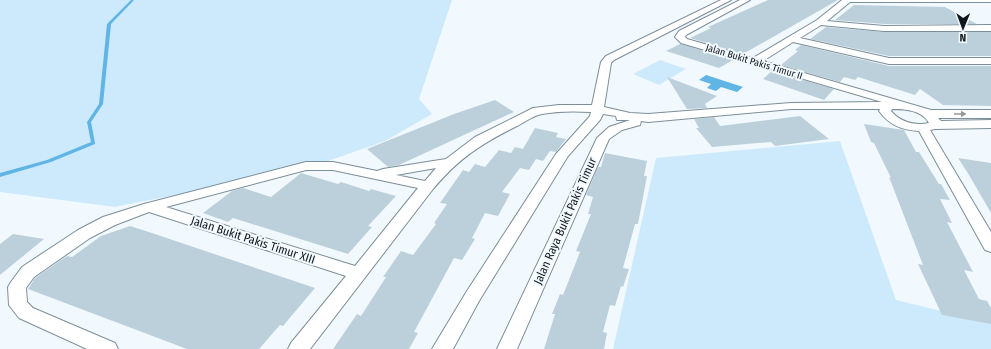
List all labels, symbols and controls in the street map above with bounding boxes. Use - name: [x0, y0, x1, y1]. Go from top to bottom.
- north arrow: [943, 8, 983, 48]
- text: N: [959, 31, 966, 44]
- street label: Jalan Bukit Pakis Timur II: [704, 42, 804, 82]
- one-way arrow: [954, 111, 967, 117]
- street label: Jalan Raya Bukit Pakis Timur: [531, 155, 600, 287]
- street label: Jalan Bukit Pakis Timur XIII: [189, 213, 317, 267]

